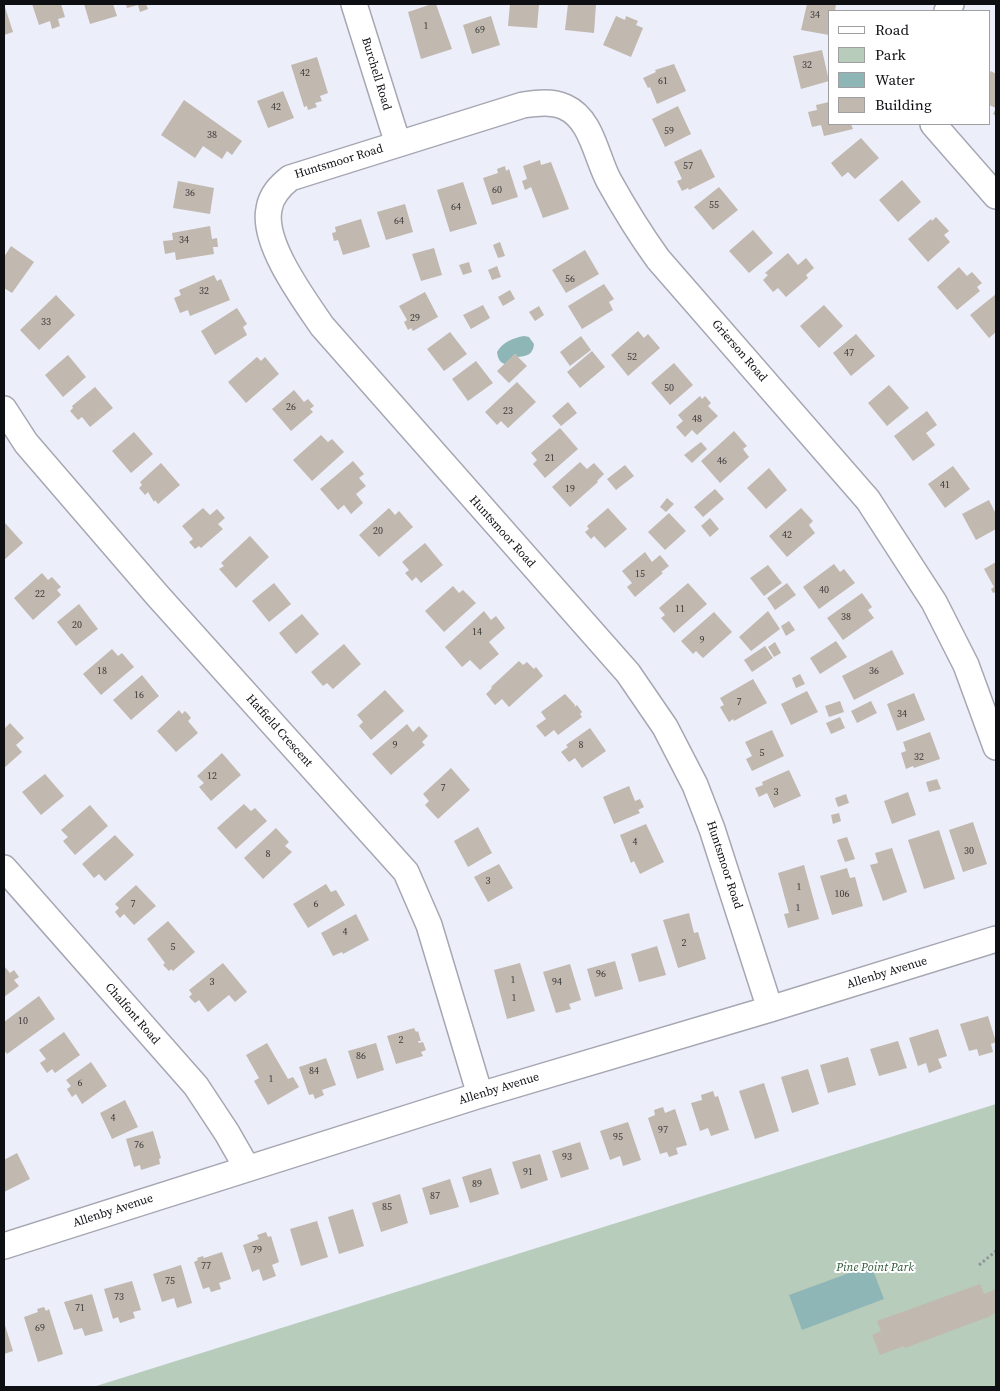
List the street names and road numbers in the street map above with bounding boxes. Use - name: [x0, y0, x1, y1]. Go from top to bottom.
- street label: Burchell Road: [358, 36, 394, 112]
- street label: Huntsmoor Road: [293, 142, 385, 182]
- street label: Grierson Road: [708, 317, 770, 385]
- street label: Huntsmoor Road: [466, 493, 538, 571]
- street label: Hatfield Crescent: [243, 692, 315, 770]
- street label: Huntsmoor Road: [703, 819, 745, 911]
- street label: Allenby Avenue: [845, 954, 929, 992]
- street label: Chalfont Road: [102, 981, 162, 1047]
- street label: Allenby Avenue: [457, 1070, 541, 1108]
- street label: Allenby Avenue: [71, 1191, 155, 1231]

